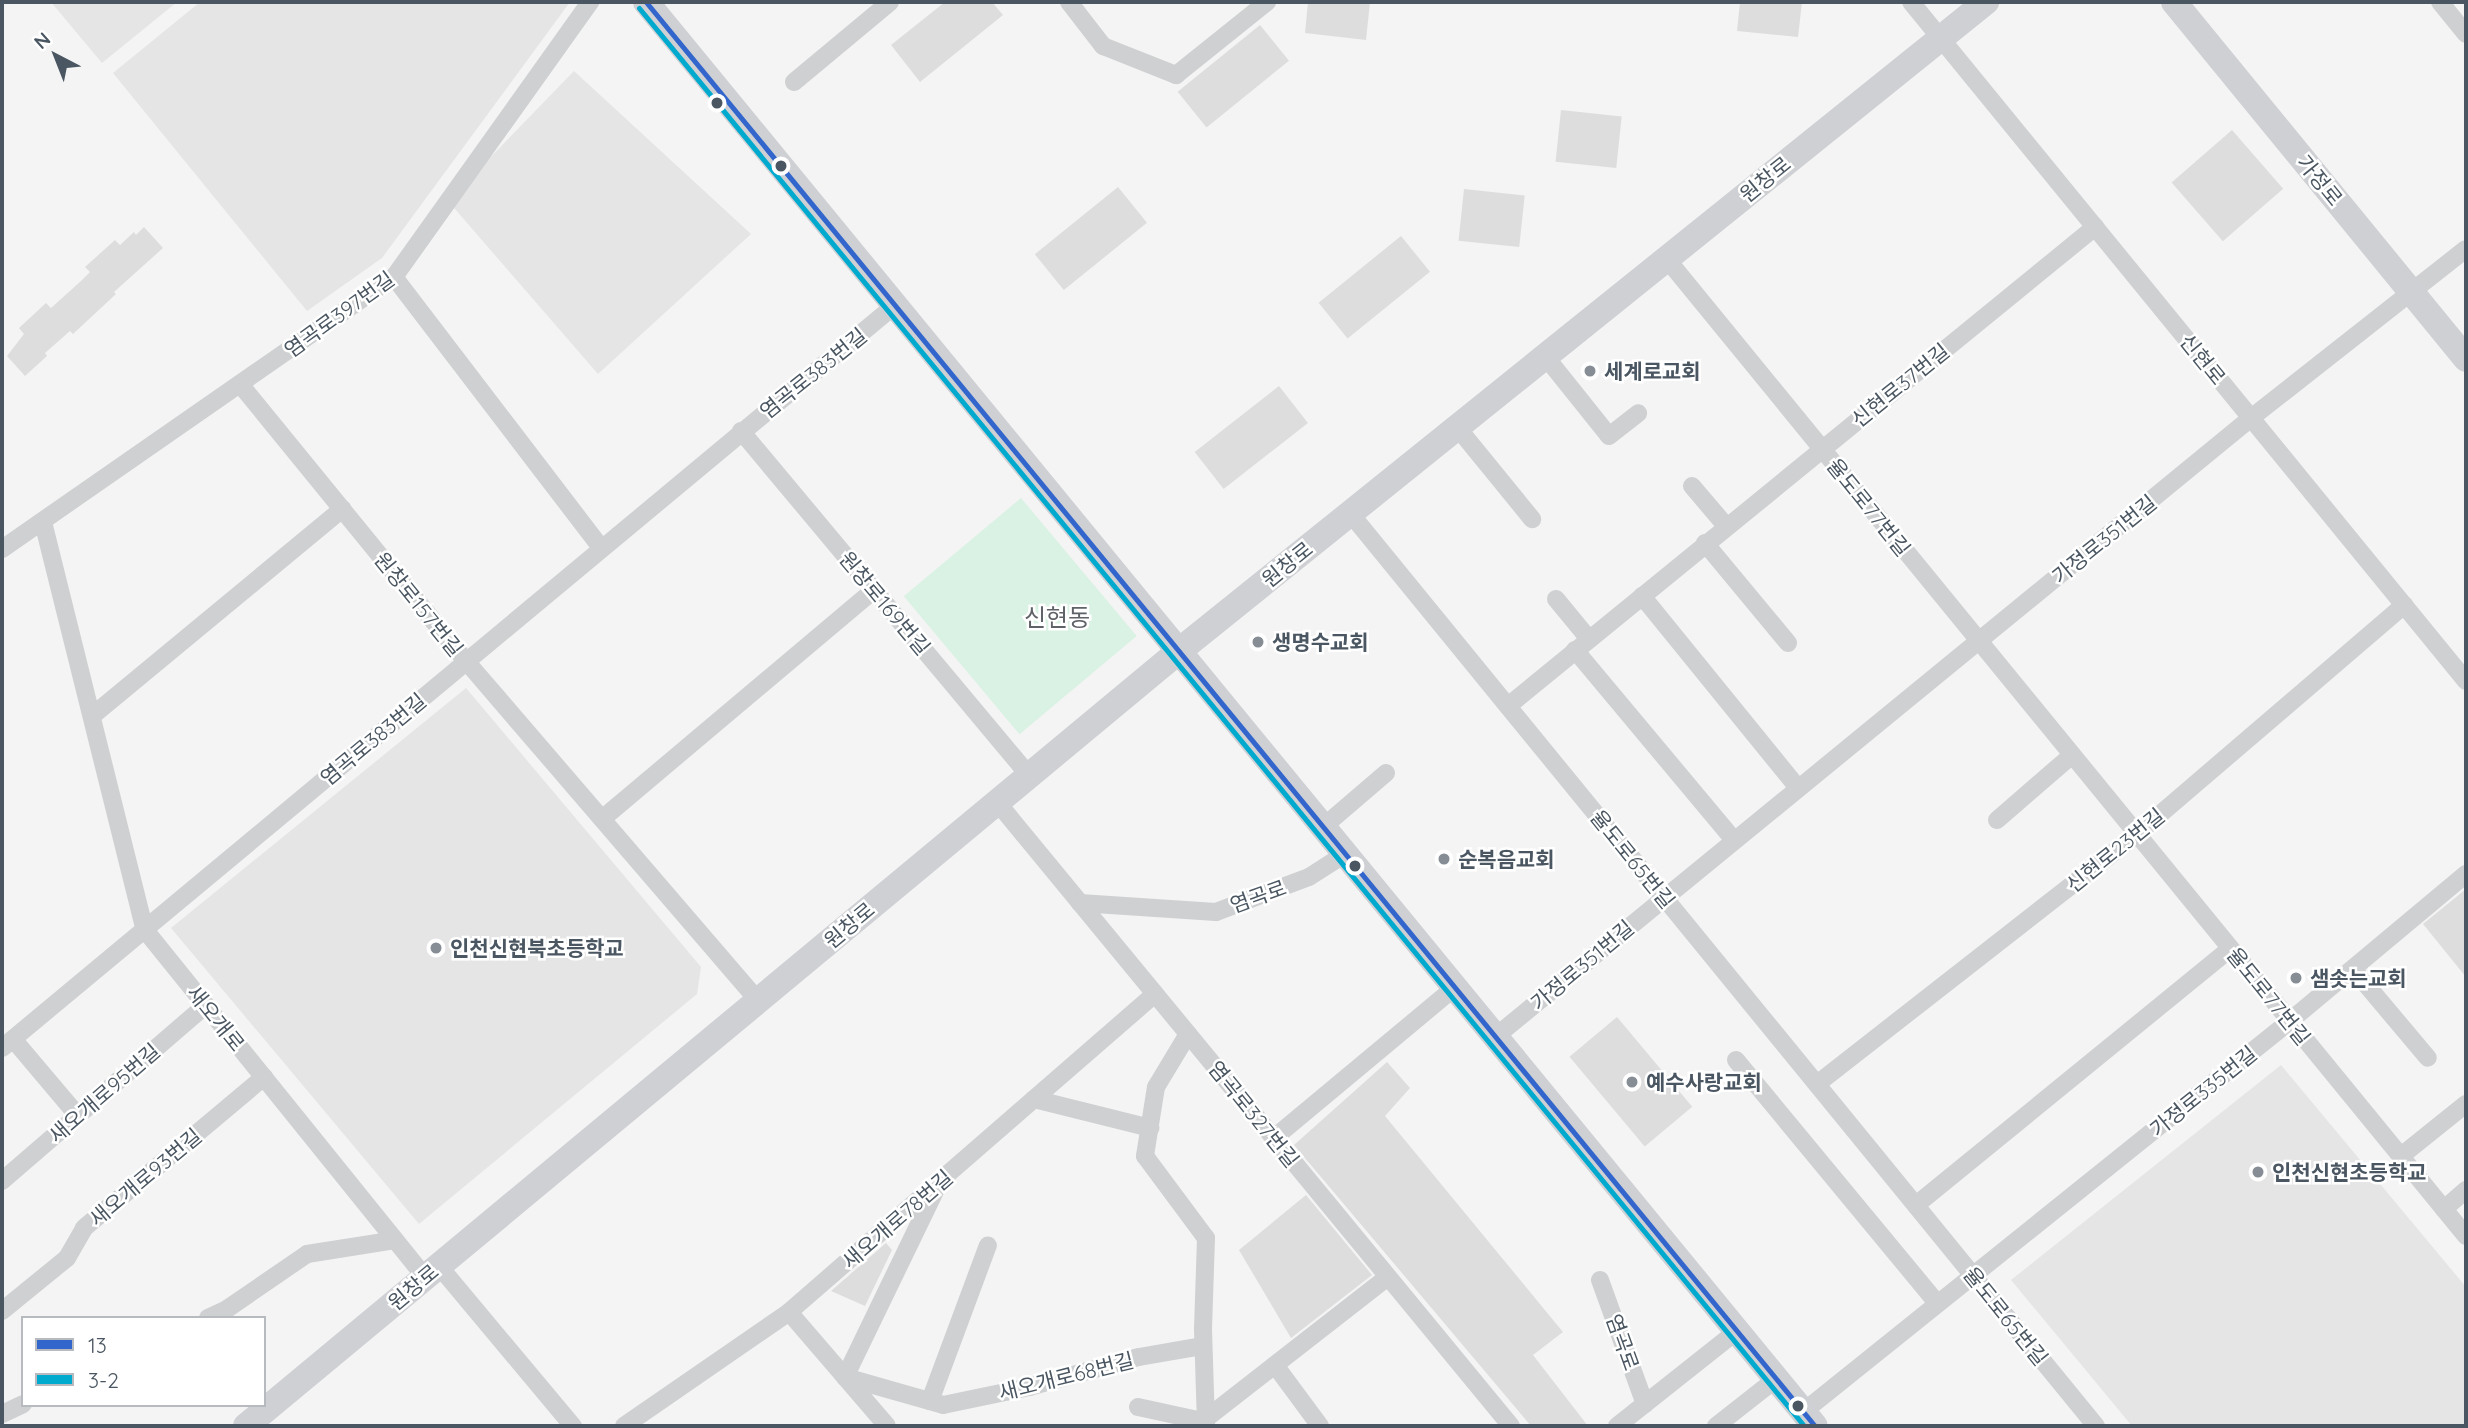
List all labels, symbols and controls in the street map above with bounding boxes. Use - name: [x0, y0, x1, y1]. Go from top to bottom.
- north arrow: [21, 21, 91, 91]
- text: N: [29, 27, 55, 54]
- unlabelled marker: [710, 96, 724, 110]
- street label: 가정로: [2292, 150, 2348, 210]
- street label: 원창로: [1735, 151, 1795, 207]
- unlabelled marker: [774, 159, 788, 173]
- street label: 염곡로397번길: [279, 266, 399, 362]
- street label: 염곡로383번길: [755, 322, 871, 424]
- street label: 신현로: [2175, 329, 2231, 389]
- street label: 신현로37번길: [1846, 338, 1954, 432]
- place label: 세계로교회: [1604, 358, 1701, 384]
- marker: 세계로교회: [1582, 363, 1598, 379]
- street label: 율도로77번길: [1822, 453, 1916, 561]
- street label: 가정로351번길: [2047, 489, 2161, 589]
- street label: 원창로: [1257, 536, 1317, 592]
- street label: 원창로169번길: [834, 546, 936, 660]
- street label: 원창로157번길: [369, 547, 469, 661]
- district label: 신현동: [1024, 604, 1090, 632]
- place label: 생명수교회: [1272, 629, 1369, 655]
- marker: 생명수교회: [1250, 634, 1266, 650]
- street label: 염곡로383번길: [315, 688, 431, 790]
- street label: 신현로23번길: [2061, 803, 2169, 897]
- street label: 율도로65번길: [1586, 805, 1680, 913]
- place label: 순복음교회: [1458, 846, 1555, 872]
- marker: 순복음교회: [1436, 851, 1452, 867]
- unlabelled marker: [1348, 859, 1362, 873]
- street label: 염곡로: [1226, 874, 1290, 918]
- street label: 원창로: [819, 897, 879, 953]
- street label: 가정로351번길: [1525, 915, 1639, 1015]
- place label: 인천신현북초등학교: [450, 935, 624, 961]
- marker: 인천신현북초등학교: [428, 940, 444, 956]
- street label: 율도로77번길: [2222, 942, 2316, 1050]
- place label: 샘솟는교회: [2310, 965, 2407, 991]
- marker: 샘솟는교회: [2288, 970, 2304, 986]
- street label: 새오개로: [182, 980, 250, 1056]
- street label: 새오개로95번길: [43, 1038, 165, 1148]
- street label: 가정로335번길: [2145, 1040, 2261, 1142]
- street label: 염곡로327번길: [1203, 1056, 1305, 1172]
- place label: 예수사랑교회: [1646, 1069, 1762, 1095]
- marker: 예수사랑교회: [1624, 1074, 1640, 1090]
- street label: 새오개로93번길: [84, 1123, 206, 1231]
- place label: 인천신현초등학교: [2272, 1159, 2427, 1185]
- street label: 새오개로78번길: [837, 1164, 957, 1274]
- marker: 인천신현초등학교: [2250, 1164, 2266, 1180]
- street label: 원창로: [383, 1259, 443, 1315]
- street label: 율도로65번길: [1959, 1262, 2053, 1370]
- street label: 염곡로: [1601, 1310, 1645, 1374]
- legend: [21, 1316, 266, 1407]
- text: 13: [88, 1332, 107, 1358]
- street label: 새오개로68번길: [996, 1347, 1136, 1405]
- text: 3-2: [88, 1367, 119, 1393]
- unlabelled marker: [1791, 1399, 1805, 1413]

